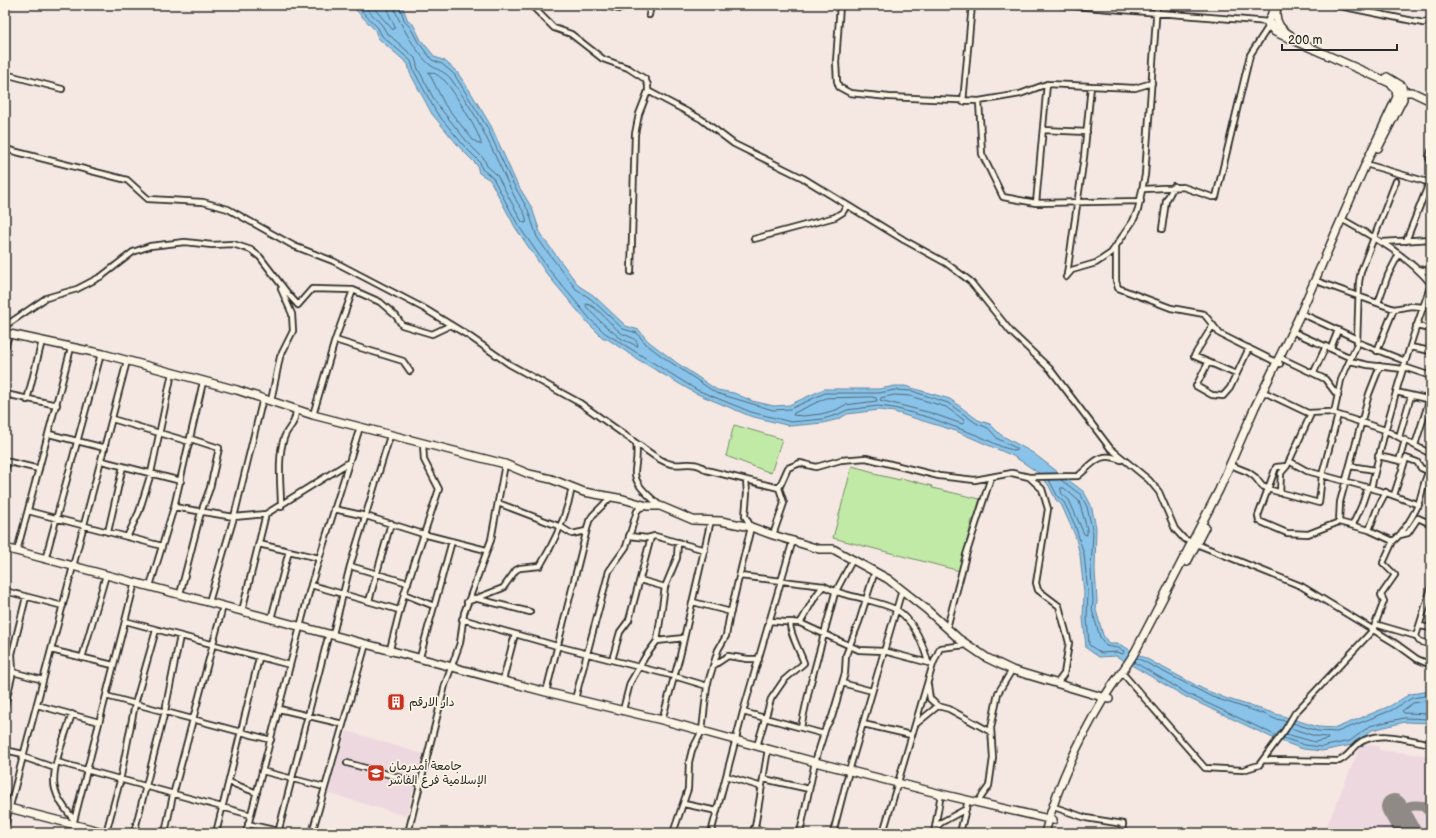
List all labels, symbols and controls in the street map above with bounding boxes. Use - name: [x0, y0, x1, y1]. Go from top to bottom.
- scale bar: [1282, 26, 1397, 52]
- text: 200 m: [1288, 33, 1322, 48]
- building icon: دار الارقم: [386, 692, 406, 712]
- place label: دار الارقم: [409, 695, 454, 711]
- place label: جامعة أمدرمان الإسلامية فرع الفاشر: [388, 759, 487, 789]
- school or university icon: جامعة أمدرمان الإسلامية فرع الفاشر: [366, 763, 386, 783]

